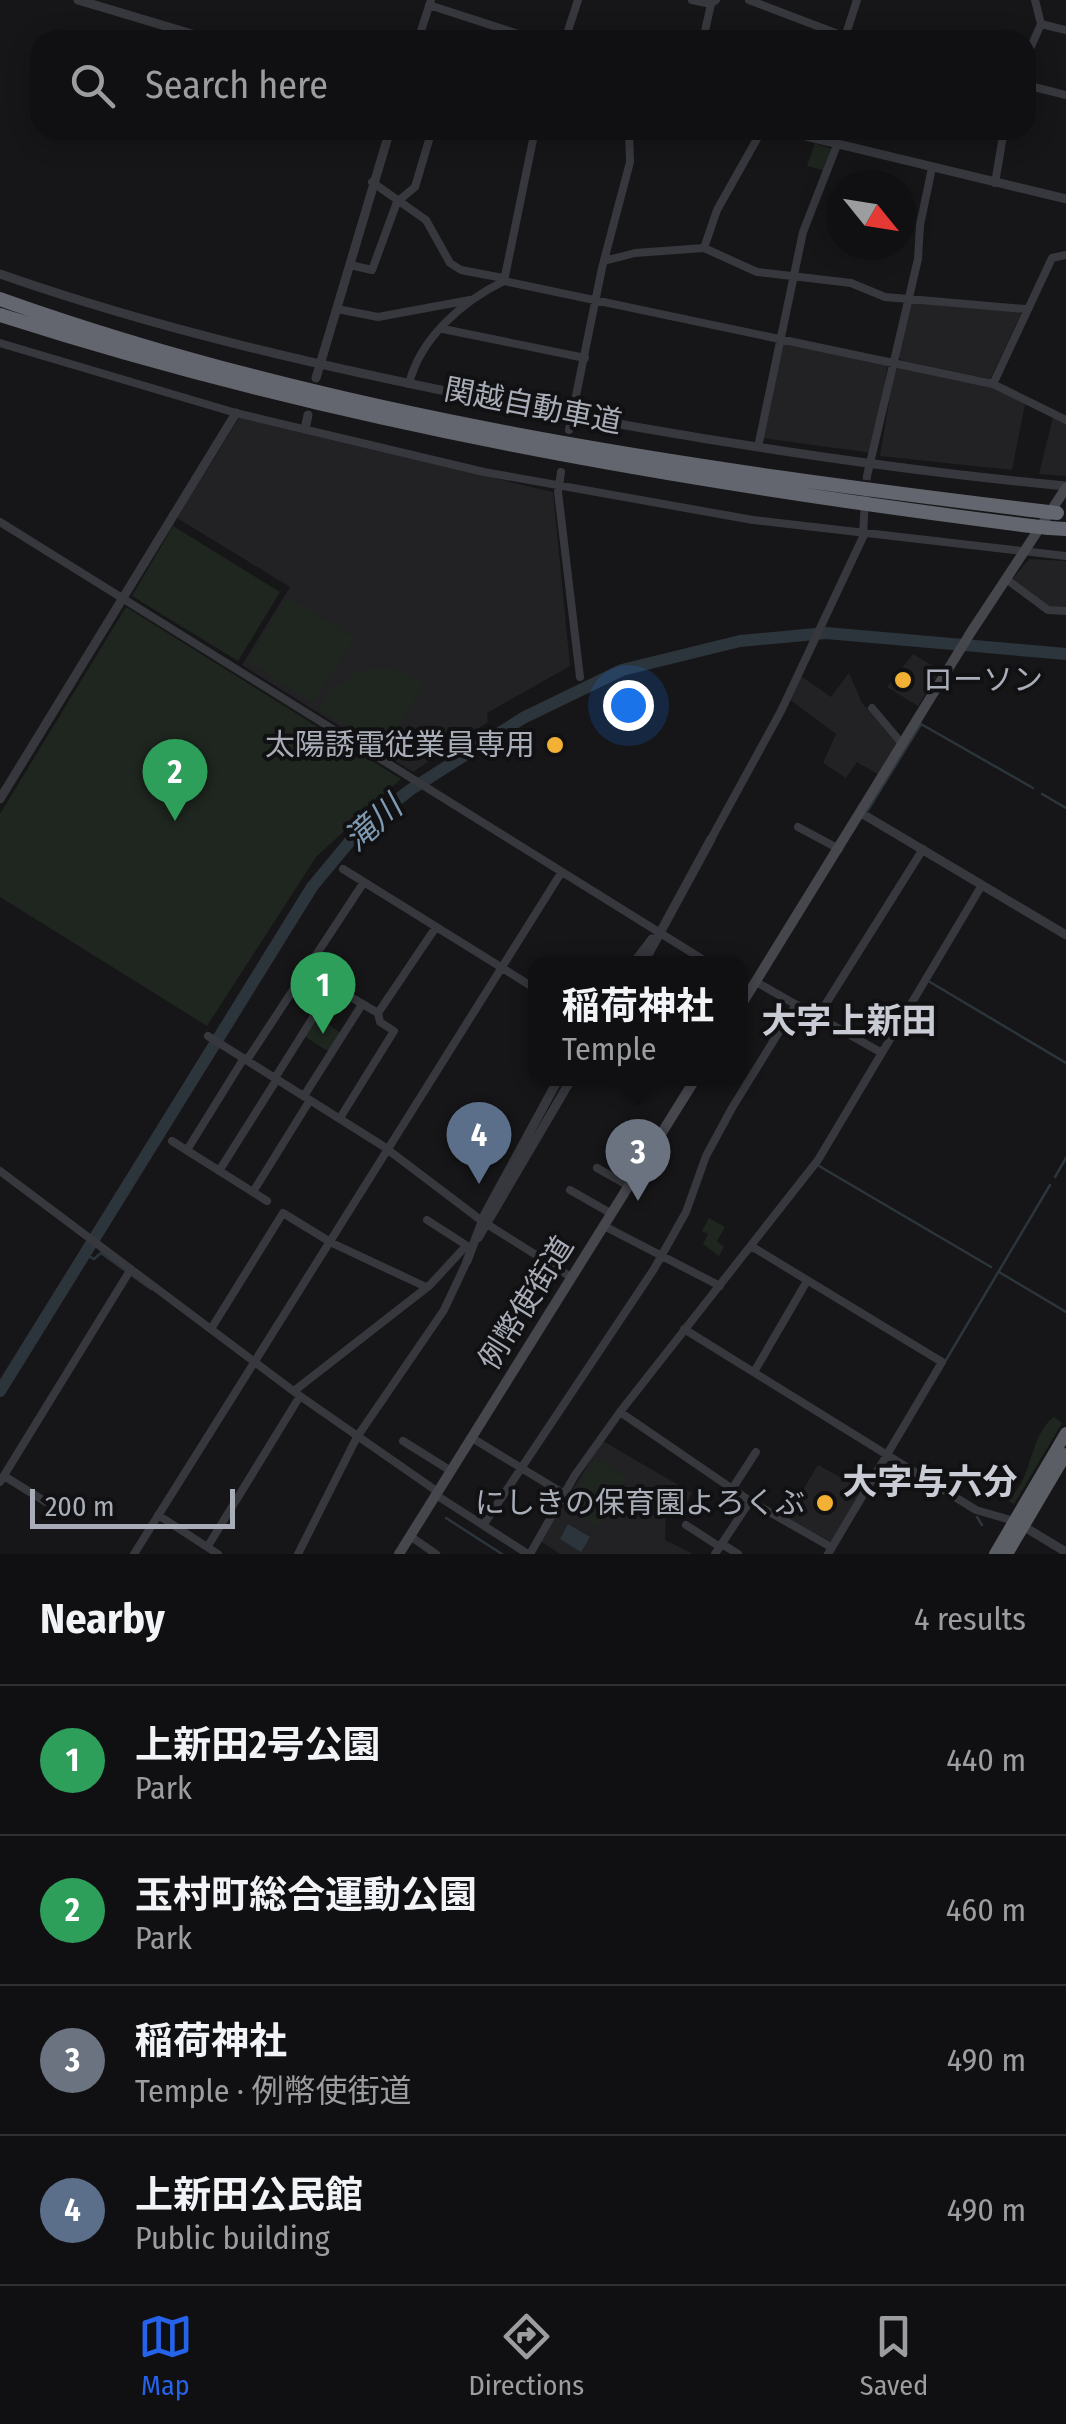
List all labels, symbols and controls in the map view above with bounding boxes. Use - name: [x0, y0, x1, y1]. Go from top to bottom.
- search box: [30, 30, 1036, 140]
- icon: search: [65, 58, 120, 113]
- text: Search here: [145, 62, 328, 108]
- north arrow: [826, 170, 916, 260]
- street label: 関越自動車道: [441, 371, 625, 441]
- place label: ローソン: [923, 662, 1043, 698]
- marker: ローソン: [892, 669, 914, 691]
- your location: [603, 680, 654, 731]
- place label: 太陽誘電従業員専用: [265, 727, 535, 763]
- marker: 太陽誘電従業員専用: [544, 734, 566, 756]
- pin: 2: [142, 738, 208, 821]
- water label: 滝川: [337, 785, 412, 859]
- pin: 1: [290, 952, 356, 1034]
- popup: [528, 956, 748, 1086]
- text: 稲荷神社: [562, 983, 714, 1029]
- district label: 大字上新田: [761, 1000, 937, 1042]
- text: Temple: [562, 1030, 657, 1068]
- pin: 4: [446, 1102, 512, 1184]
- pin: 3: [606, 1118, 670, 1201]
- street label: 例幣使街道: [471, 1230, 581, 1376]
- district label: 大字与六分: [842, 1461, 1018, 1503]
- scale bar: [30, 1484, 235, 1528]
- place label: にしきの保育園よろくぶ: [475, 1485, 805, 1521]
- text: 200 m: [45, 1490, 115, 1523]
- marker: にしきの保育園よろくぶ: [814, 1492, 836, 1514]
- text: Nearby: [40, 1594, 165, 1644]
- text: 4 results: [914, 1600, 1026, 1638]
- text: 上新田2号公園: [135, 1722, 381, 1768]
- text: 1: [66, 1741, 79, 1779]
- text: 440 m: [946, 1741, 1026, 1779]
- text: Park: [135, 1769, 192, 1807]
- text: 玉村町総合運動公園: [135, 1872, 477, 1918]
- text: 2: [65, 1891, 80, 1929]
- text: 460 m: [946, 1891, 1026, 1929]
- text: Park: [135, 1919, 192, 1957]
- text: 稲荷神社: [135, 2018, 287, 2064]
- text: 3: [65, 2041, 80, 2079]
- text: 490 m: [947, 2041, 1026, 2079]
- text: Temple · 例幣使街道: [135, 2072, 411, 2110]
- text: 上新田公民館: [135, 2172, 363, 2218]
- text: 4: [64, 2191, 81, 2229]
- text: 490 m: [947, 2191, 1026, 2229]
- text: Public building: [135, 2219, 330, 2257]
- tab: Map: [138, 2309, 193, 2402]
- tab: Directions: [468, 2309, 584, 2402]
- tab: Saved: [860, 2309, 928, 2402]

